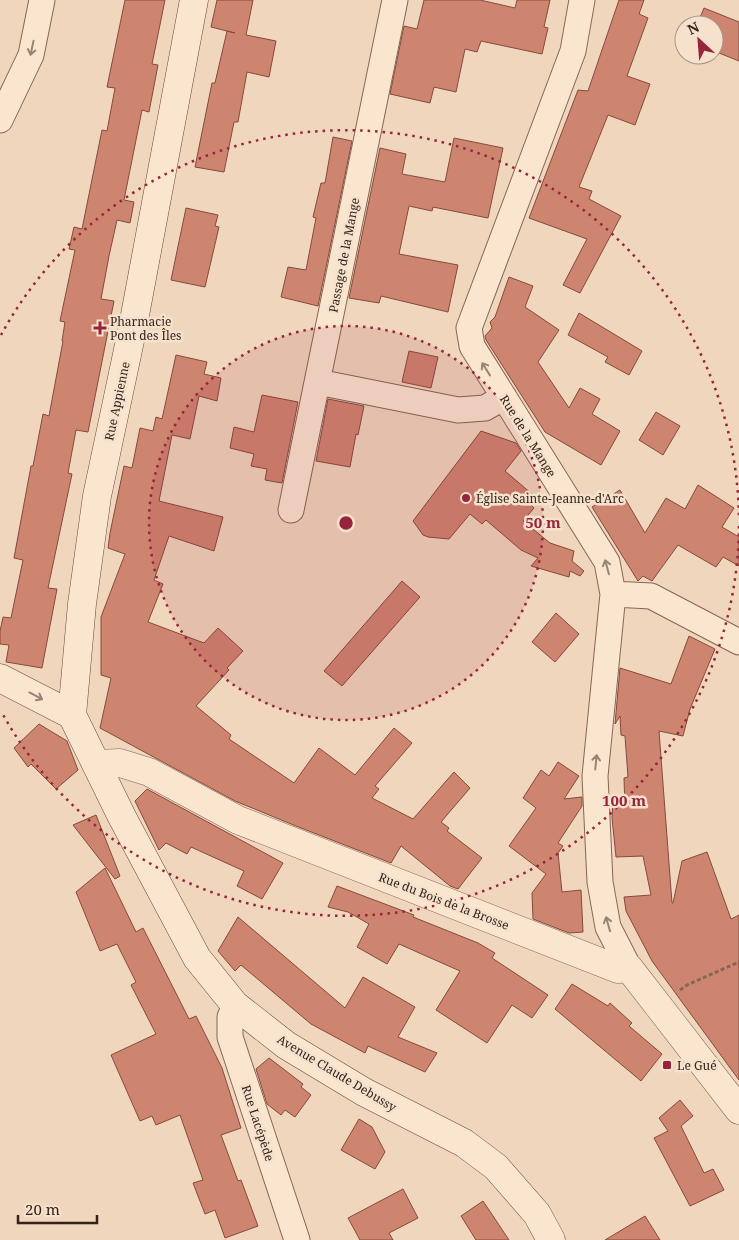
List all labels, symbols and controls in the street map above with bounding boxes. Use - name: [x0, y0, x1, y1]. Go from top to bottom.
- north arrow: [674, 15, 724, 65]
- text: N: [684, 17, 702, 39]
- one-way arrow: [27, 39, 36, 55]
- street label: Passage de la Mange: [325, 196, 363, 314]
- place label: Pharmacie Pont des Îles: [110, 313, 182, 344]
- marker: Pharmacie Pont des Îles: [94, 322, 106, 334]
- street label: Rue Appienne: [100, 360, 134, 442]
- one-way arrow: [481, 362, 491, 376]
- street label: Rue de la Mange: [496, 392, 560, 480]
- place label: Église Sainte-Jeanne-d'Arc: [476, 490, 624, 507]
- marker: Église Sainte-Jeanne-d'Arc: [460, 492, 472, 504]
- text: 50 m: [525, 512, 561, 532]
- centre of rings: [337, 514, 355, 532]
- one-way arrow: [602, 559, 612, 575]
- one-way arrow: [28, 692, 43, 701]
- one-way arrow: [591, 755, 601, 771]
- text: 100 m: [602, 790, 646, 810]
- street label: Rue du Bois de la Brosse: [376, 868, 512, 934]
- one-way arrow: [603, 916, 613, 932]
- street label: Avenue Claude Debussy: [274, 1031, 400, 1115]
- place label: Le Gué: [677, 1057, 717, 1074]
- marker: Le Gué: [661, 1059, 673, 1071]
- street label: Rue Lacépède: [238, 1083, 278, 1163]
- scale bar: [18, 1192, 96, 1224]
- text: 20 m: [25, 1199, 60, 1219]

